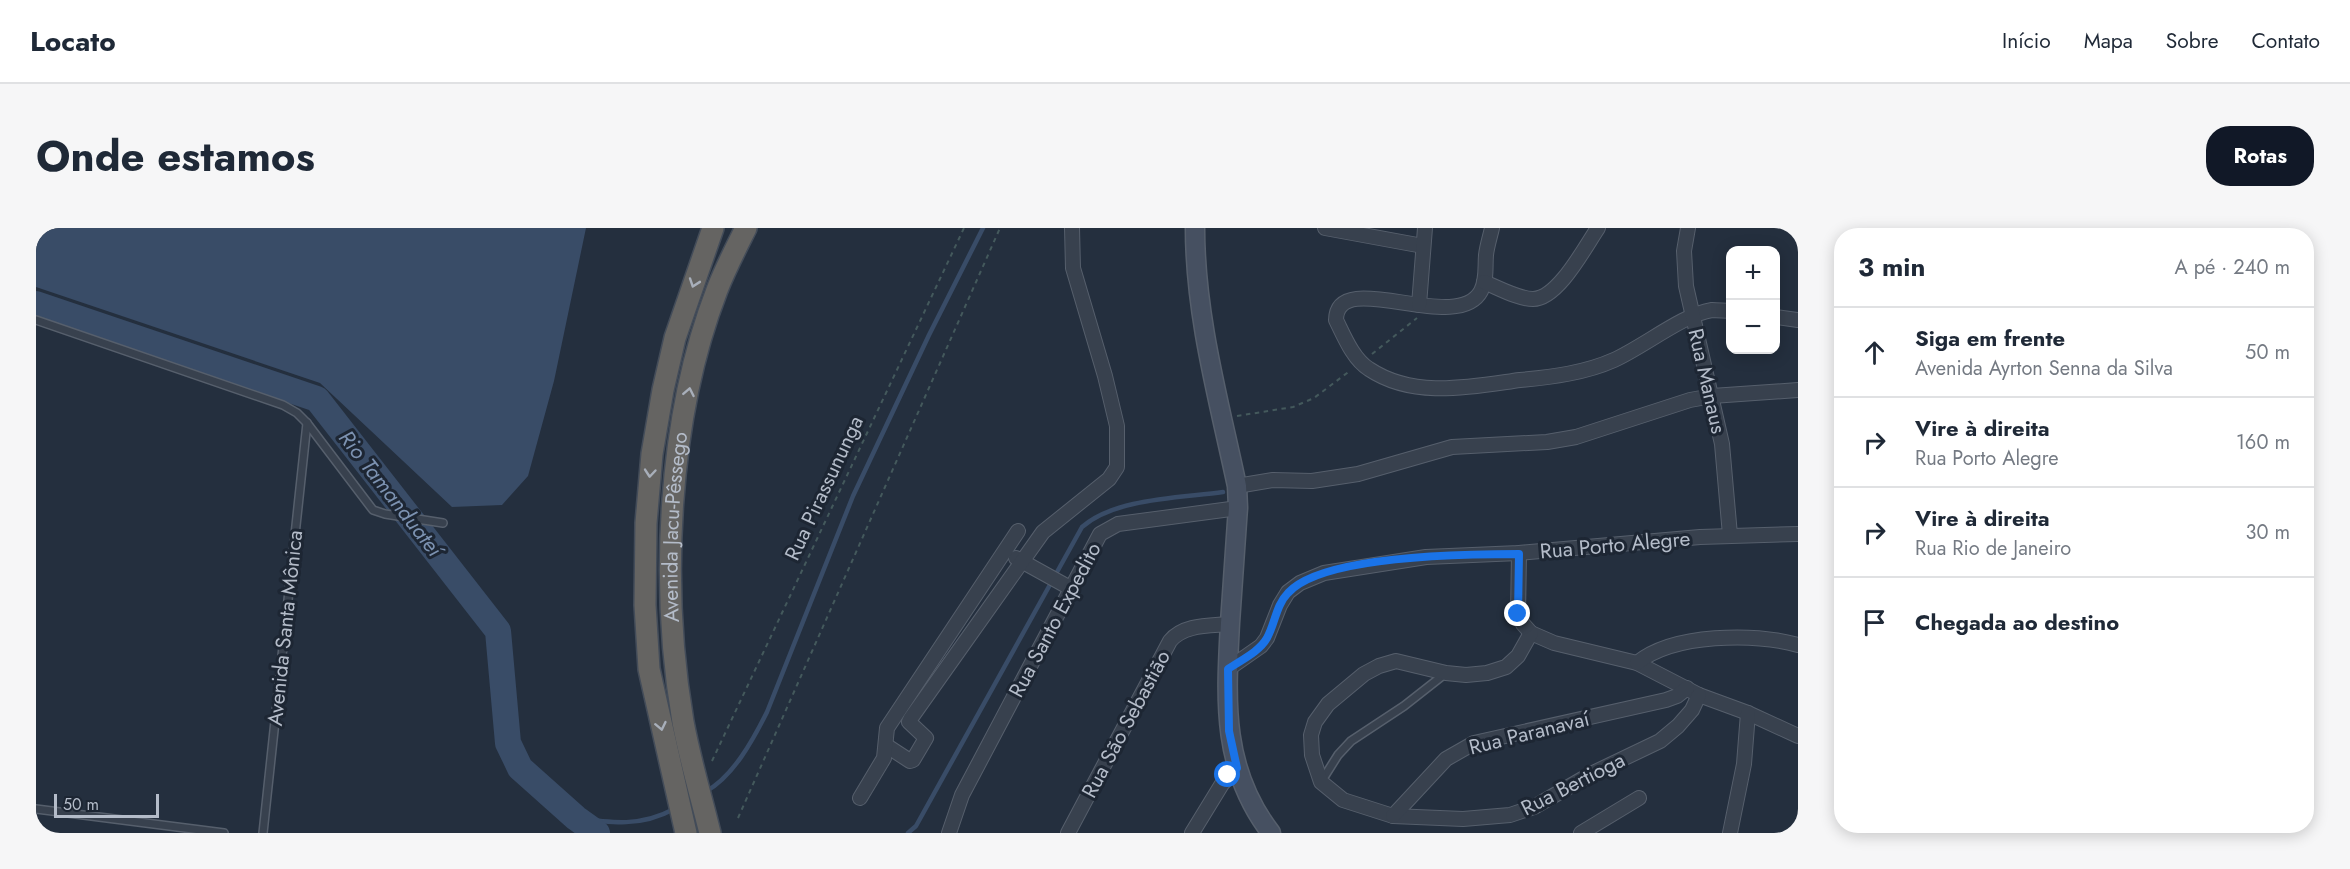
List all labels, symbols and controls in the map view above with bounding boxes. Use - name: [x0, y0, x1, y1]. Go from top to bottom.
- text: Locato: [30, 21, 116, 62]
- text: Início: [2002, 26, 2051, 56]
- text: Mapa: [2084, 26, 2133, 56]
- text: Sobre: [2166, 26, 2218, 56]
- text: Contato: [2251, 26, 2320, 56]
- text: Onde estamos: [36, 126, 315, 187]
- button: Rotas: [2206, 126, 2314, 186]
- map controls: [1726, 246, 1780, 354]
- button: +: [1726, 246, 1780, 300]
- text: 3 min: [1858, 248, 1925, 286]
- text: A pé · 240 m: [2174, 253, 2290, 282]
- one-way arrow: [689, 277, 702, 288]
- button: −: [1726, 300, 1780, 354]
- text: Siga em frente: [1915, 322, 2065, 354]
- street label: Rua Manaus: [1680, 326, 1734, 436]
- icon: ahead: [1858, 336, 1891, 369]
- text: 50 m: [2245, 338, 2290, 367]
- text: Avenida Ayrton Senna da Silva: [1915, 354, 2173, 383]
- one-way arrow: [682, 387, 695, 397]
- street label: Rua Pirassununga: [777, 411, 871, 565]
- text: Vire à direita: [1915, 412, 2050, 444]
- water label: Rio Tamanduateí: [331, 423, 453, 566]
- icon: right: [1858, 426, 1891, 459]
- text: 160 m: [2236, 428, 2290, 457]
- street label: Avenida Jacu-Pêssego: [655, 430, 695, 623]
- text: Rua Porto Alegre: [1915, 444, 2059, 473]
- one-way arrow: [644, 468, 657, 477]
- text: Vire à direita: [1915, 502, 2050, 534]
- icon: right: [1858, 516, 1891, 549]
- text: 30 m: [2245, 518, 2290, 547]
- street label: Rua Porto Alegre: [1539, 523, 1692, 567]
- street label: Avenida Santa Mônica: [260, 529, 310, 727]
- text: Rua Rio de Janeiro: [1915, 534, 2071, 563]
- street label: Rua Santo Expedito: [1001, 537, 1109, 703]
- route end: [1504, 600, 1530, 626]
- icon: arrive: [1858, 606, 1891, 639]
- text: Chegada ao destino: [1915, 606, 2119, 638]
- street label: Rua São Sebastião: [1074, 645, 1178, 803]
- street label: Rua Paranavaí: [1466, 703, 1594, 762]
- one-way arrow: [654, 721, 667, 731]
- street label: Rua Bertioga: [1516, 745, 1630, 823]
- route start: [1214, 761, 1240, 787]
- scale bar: [54, 791, 159, 818]
- text: 50 m: [63, 793, 99, 816]

